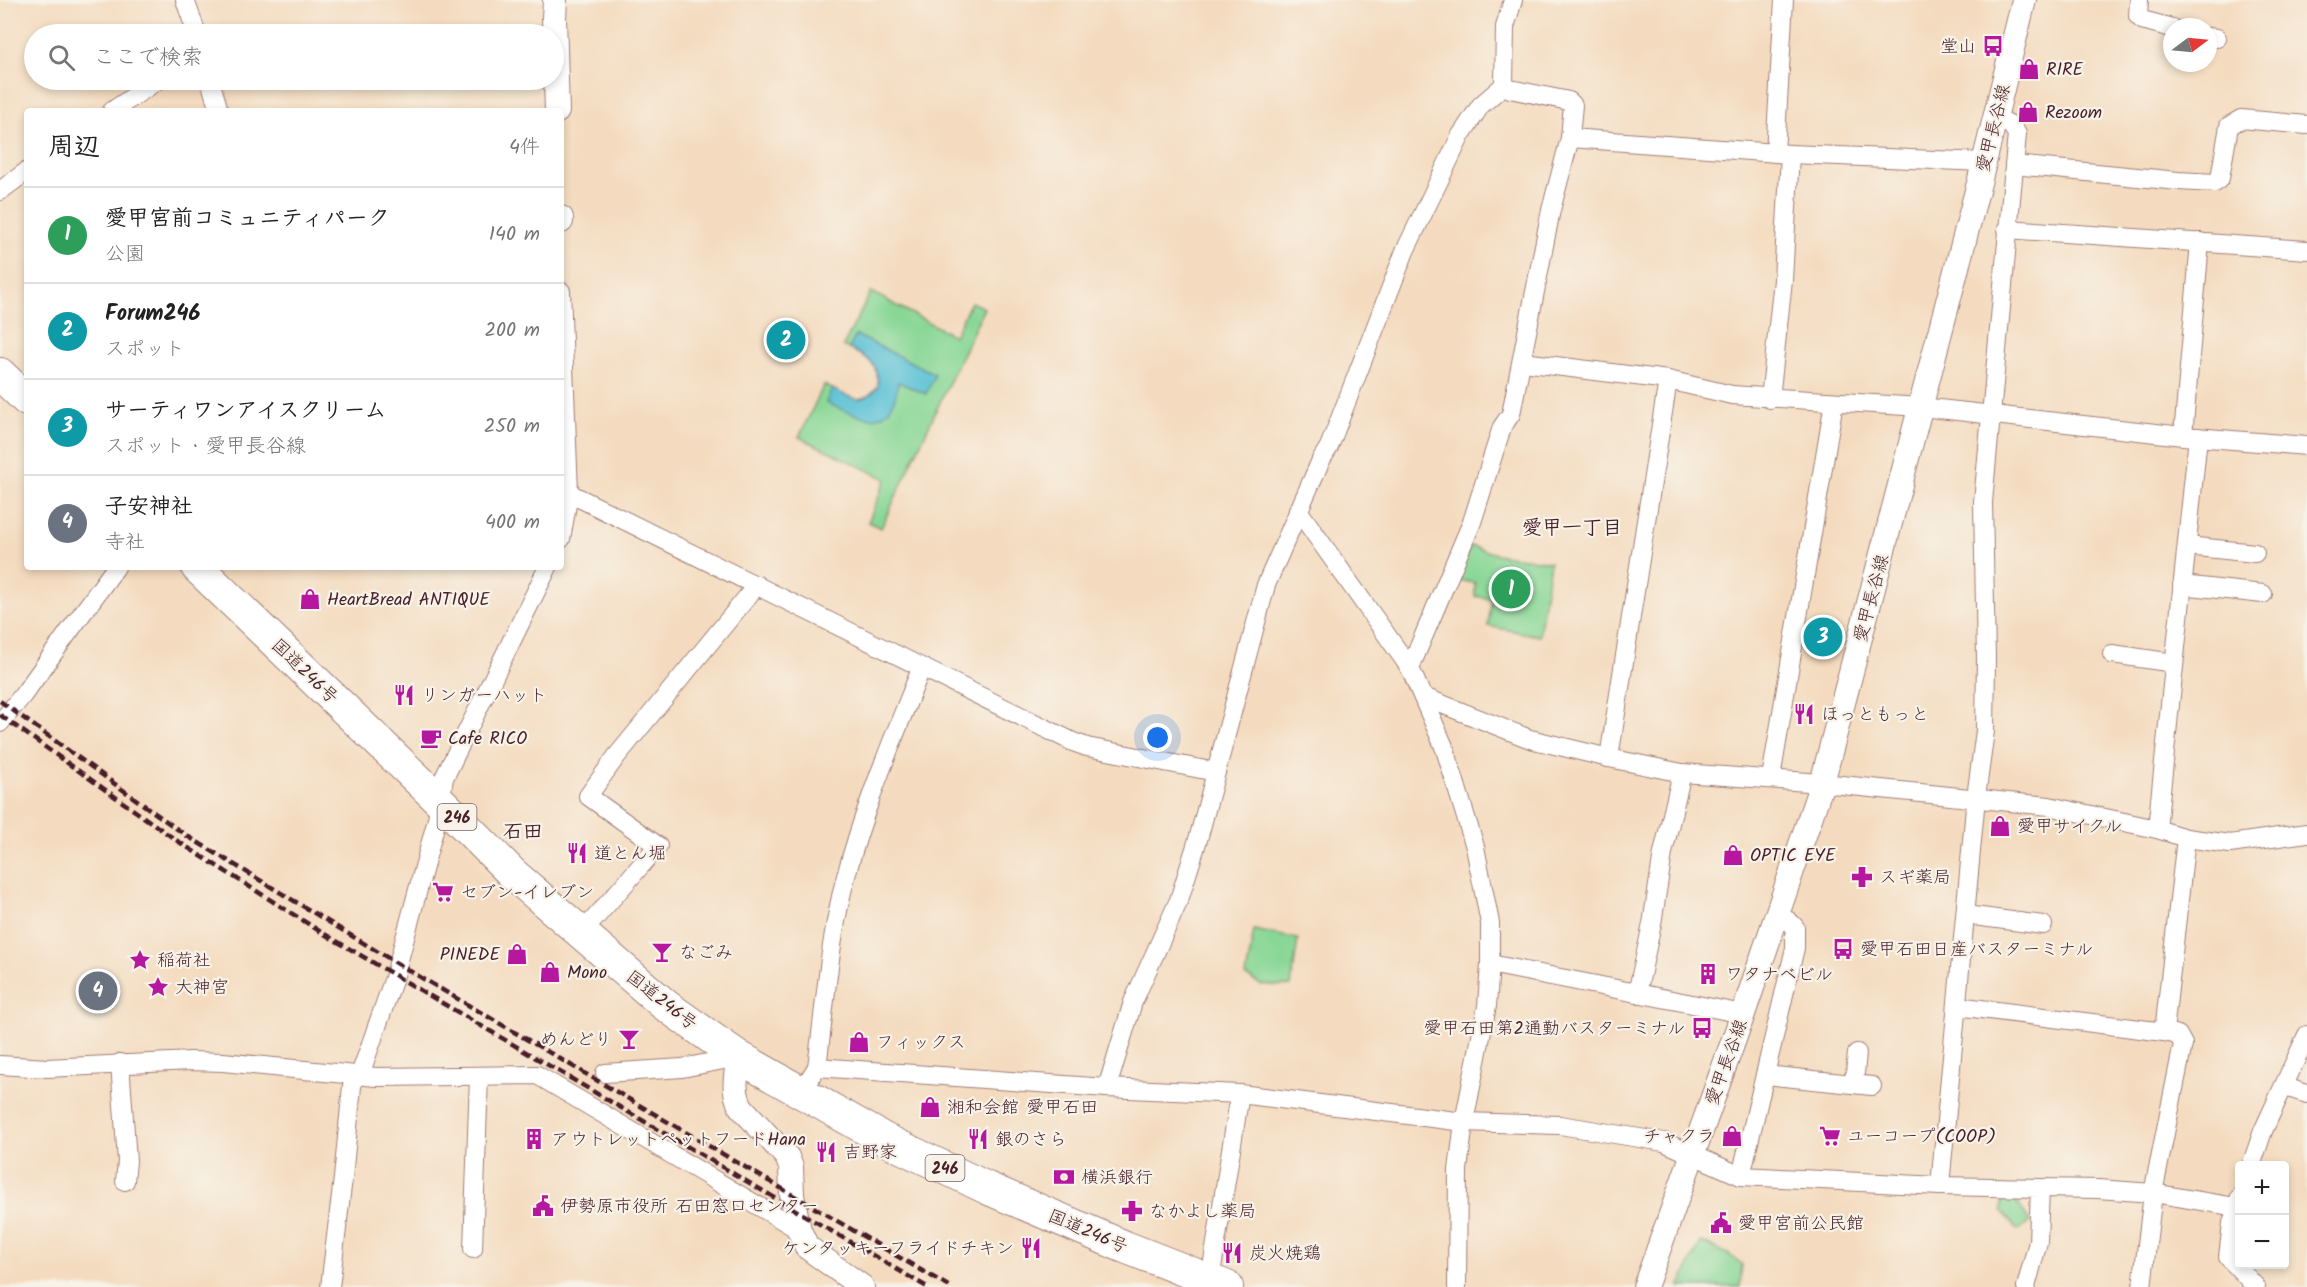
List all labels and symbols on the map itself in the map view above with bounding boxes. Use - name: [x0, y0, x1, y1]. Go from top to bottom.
- north arrow: [2163, 18, 2217, 72]
- place label: 堂山: [1940, 33, 1976, 62]
- bus stop icon: 堂山: [1981, 34, 2005, 58]
- place label: RIRE: [2046, 56, 2084, 85]
- shop icon: RIRE: [2017, 57, 2041, 81]
- street label: 愛甲長谷線: [1969, 81, 2019, 176]
- place label: Rezoom: [2045, 99, 2102, 128]
- shop icon: Rezoom: [2016, 100, 2040, 124]
- pin: 2: [766, 318, 806, 362]
- district label: 愛甲一丁目: [1522, 513, 1622, 545]
- street label: 愛甲長谷線: [1847, 551, 1898, 646]
- pin: 1: [1492, 566, 1530, 612]
- place label: HeartBread ANTIQUE: [327, 586, 490, 615]
- shop icon: HeartBread ANTIQUE: [298, 587, 322, 611]
- pin: 3: [1804, 614, 1842, 660]
- street label: 国道246号: [264, 632, 344, 712]
- place label: リンガーハット: [421, 682, 547, 711]
- restaurant icon: リンガーハット: [392, 683, 416, 707]
- place label: ほっともっと: [1821, 701, 1929, 730]
- restaurant icon: ほっともっと: [1792, 702, 1816, 726]
- your location: [1143, 723, 1172, 752]
- place label: Cafe RICO: [448, 725, 527, 754]
- cafe icon: Cafe RICO: [419, 726, 443, 750]
- road number: 246: [438, 804, 476, 830]
- place label: 愛甲サイクル: [2017, 813, 2122, 842]
- shop icon: 愛甲サイクル: [1988, 814, 2012, 838]
- district label: 石田: [503, 817, 543, 849]
- place label: 道とん堀: [594, 840, 666, 869]
- restaurant icon: 道とん堀: [565, 841, 589, 865]
- place label: OPTIC EYE: [1750, 842, 1836, 871]
- shop icon: OPTIC EYE: [1721, 843, 1745, 867]
- place label: スギ薬局: [1879, 864, 1951, 893]
- pharmacy icon: スギ薬局: [1850, 865, 1874, 889]
- place label: セブン-イレブン: [460, 879, 594, 908]
- supermarket icon: セブン-イレブン: [431, 880, 455, 904]
- place label: 愛甲石田日産バスターミナル: [1860, 936, 2093, 965]
- bus stop icon: 愛甲石田日産バスターミナル: [1831, 937, 1855, 961]
- place label: なごみ: [679, 939, 733, 968]
- bar icon: なごみ: [650, 940, 674, 964]
- place label: PINEDE: [440, 941, 500, 970]
- shop icon: PINEDE: [505, 942, 529, 966]
- place label: 稲荷社: [157, 947, 211, 976]
- place icon: 稲荷社: [128, 948, 152, 972]
- place label: Mono: [567, 959, 607, 988]
- shop icon: Mono: [538, 960, 562, 984]
- place label: ワタナベビル: [1725, 961, 1833, 990]
- building icon: ワタナベビル: [1696, 962, 1720, 986]
- street label: 国道246号: [619, 964, 703, 1039]
- pin: 4: [78, 968, 118, 1014]
- place label: 大神宮: [175, 974, 229, 1003]
- place icon: 大神宮: [146, 975, 170, 999]
- place label: 愛甲石田第2通勤バスターミナル: [1424, 1015, 1685, 1044]
- street label: 愛甲長谷線: [1698, 1015, 1756, 1110]
- bus stop icon: 愛甲石田第2通勤バスターミナル: [1690, 1016, 1714, 1040]
- place label: めんどり: [540, 1026, 612, 1055]
- bar icon: めんどり: [617, 1027, 641, 1051]
- place label: フィックス: [876, 1029, 966, 1058]
- shop icon: フィックス: [847, 1030, 871, 1054]
- place label: 湘和会館 愛甲石田: [947, 1094, 1098, 1123]
- shop icon: 湘和会館 愛甲石田: [918, 1095, 942, 1119]
- place label: チャクラ: [1643, 1123, 1715, 1152]
- place label: ユーコープ(COOP): [1847, 1123, 1996, 1152]
- shop icon: チャクラ: [1720, 1124, 1744, 1148]
- supermarket icon: ユーコープ(COOP): [1818, 1124, 1842, 1148]
- place label: アウトレットペットフードHana: [551, 1126, 806, 1155]
- place label: 銀のさら: [995, 1126, 1067, 1155]
- building icon: アウトレットペットフードHana: [522, 1127, 546, 1151]
- restaurant icon: 銀のさら: [966, 1127, 990, 1151]
- place label: 吉野家: [843, 1139, 897, 1168]
- restaurant icon: 吉野家: [814, 1140, 838, 1164]
- road number: 246: [926, 1155, 964, 1181]
- place label: 横浜銀行: [1081, 1164, 1153, 1193]
- bank icon: 横浜銀行: [1052, 1165, 1076, 1189]
- place label: 伊勢原市役所 石田窓口センター: [560, 1193, 819, 1222]
- public building icon: 伊勢原市役所 石田窓口センター: [531, 1194, 555, 1218]
- place label: なかよし薬局: [1149, 1198, 1256, 1227]
- pharmacy icon: なかよし薬局: [1120, 1199, 1144, 1223]
- street label: 国道246号: [1043, 1203, 1132, 1262]
- place label: 愛甲宮前公民館: [1738, 1210, 1864, 1239]
- public building icon: 愛甲宮前公民館: [1709, 1211, 1733, 1235]
- place label: ケンタッキーフライドチキン: [782, 1235, 1014, 1264]
- restaurant icon: ケンタッキーフライドチキン: [1019, 1236, 1043, 1260]
- place label: 炭火焼鶏: [1249, 1240, 1321, 1269]
- restaurant icon: 炭火焼鶏: [1220, 1241, 1244, 1265]

